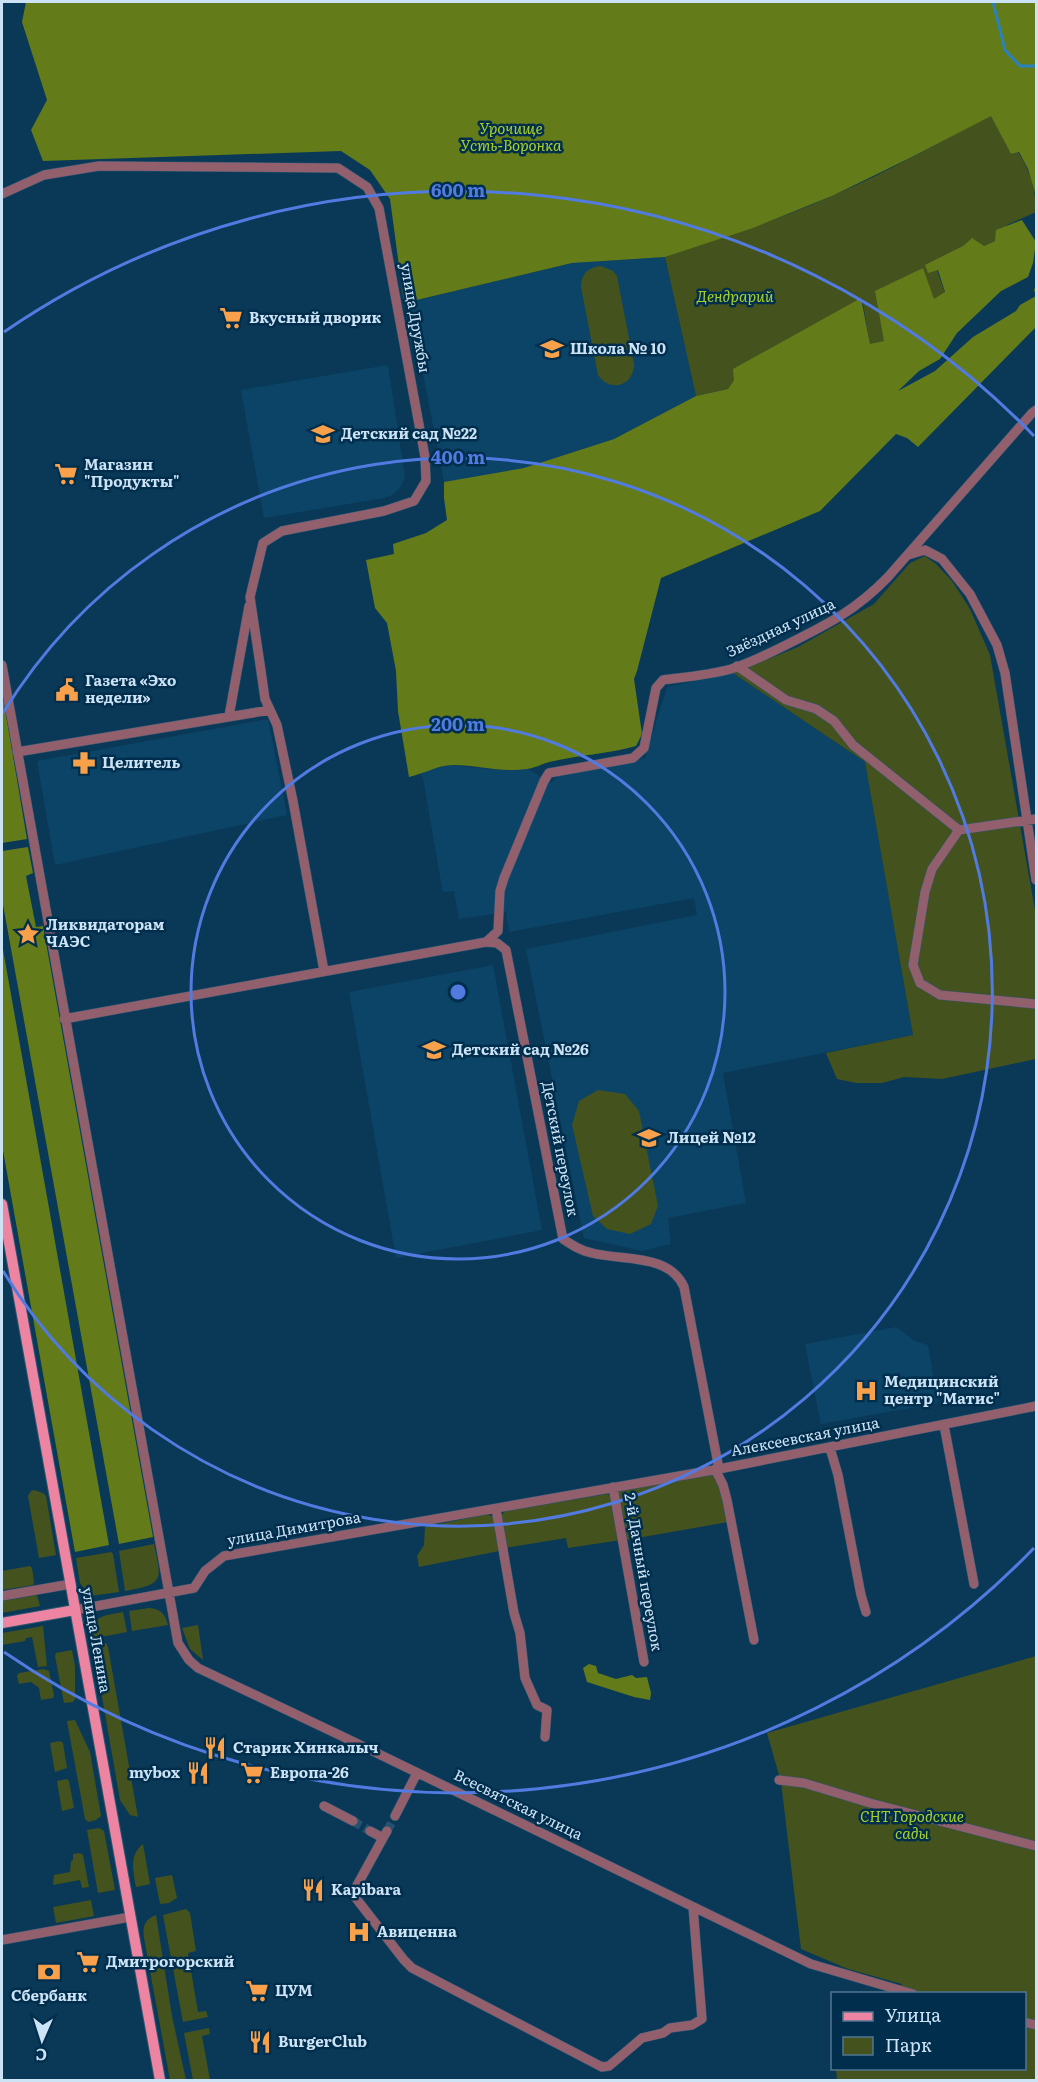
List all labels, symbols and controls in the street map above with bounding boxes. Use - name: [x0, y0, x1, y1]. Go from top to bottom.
- park label: Урочище Усть-Воронка: [460, 116, 562, 156]
- text: 600 m: [431, 176, 485, 203]
- street label: улица Дружбы: [396, 261, 437, 374]
- park label: Дендрарий: [696, 284, 774, 307]
- supermarket icon: Вкусный дворик: [218, 305, 244, 331]
- place label: Вкусный дворик: [249, 305, 382, 328]
- school or university icon: Школа № 10: [539, 336, 565, 362]
- place label: Школа № 10: [570, 336, 666, 359]
- school or university icon: Детский сад №22: [310, 421, 336, 447]
- place label: Детский сад №22: [341, 421, 477, 444]
- text: 400 m: [431, 443, 485, 470]
- place label: Магазин "Продукты": [84, 452, 180, 492]
- supermarket icon: Магазин "Продукты": [53, 461, 79, 487]
- street label: Звёздная улица: [722, 591, 839, 662]
- place label: Газета «Эхо недели»: [85, 668, 176, 708]
- public building icon: Газета «Эхо недели»: [54, 677, 80, 703]
- text: 200 m: [431, 710, 485, 737]
- pharmacy icon: Целитель: [71, 750, 97, 776]
- place label: Целитель: [102, 750, 180, 773]
- place label: Ликвидаторам ЧАЭС: [46, 912, 165, 952]
- place icon: Ликвидаторам ЧАЭС: [15, 921, 41, 947]
- centre of rings: [448, 982, 468, 1002]
- school or university icon: Детский сад №26: [421, 1037, 447, 1063]
- place label: Детский сад №26: [452, 1037, 589, 1060]
- street label: Детский переулок: [537, 1079, 586, 1218]
- school or university icon: Лицей №12: [636, 1125, 662, 1151]
- place label: Лицей №12: [667, 1125, 756, 1148]
- place label: Медицинский центр "Матис": [884, 1369, 1000, 1409]
- hospital icon: Медицинский центр "Матис": [853, 1378, 879, 1404]
- street label: Алексеевская улица: [729, 1410, 882, 1461]
- street label: 2-й Дачный переулок: [619, 1491, 670, 1653]
- street label: улица Димитрова: [225, 1504, 363, 1551]
- street label: улица Ленина: [77, 1585, 118, 1695]
- restaurant icon: Старик Хинкалыч: [202, 1735, 228, 1761]
- place label: Старик Хинкалыч: [233, 1735, 379, 1758]
- place label: mybox: [129, 1760, 180, 1783]
- restaurant icon: mybox: [185, 1760, 211, 1786]
- supermarket icon: Европа-26: [239, 1760, 265, 1786]
- place label: Европа-26: [270, 1760, 349, 1783]
- street label: Всесвятская улица: [450, 1762, 588, 1845]
- park label: СНТ Городские сады: [860, 1804, 964, 1844]
- restaurant icon: Kapibara: [300, 1877, 326, 1903]
- place label: Kapibara: [331, 1877, 402, 1900]
- hospital icon: Авиценна: [346, 1919, 372, 1945]
- place label: Авиценна: [377, 1919, 457, 1942]
- supermarket icon: Дмитрогорский: [75, 1949, 101, 1975]
- place label: Дмитрогорский: [106, 1949, 235, 1972]
- bank icon: Сбербанк: [36, 1959, 62, 1985]
- supermarket icon: ЦУМ: [244, 1978, 270, 2004]
- place label: ЦУМ: [275, 1978, 313, 2001]
- place label: Сбербанк: [11, 1983, 87, 2006]
- legend: [831, 1992, 1026, 2070]
- text: Улица: [885, 2001, 941, 2028]
- north arrow: [12, 2010, 72, 2070]
- restaurant icon: BurgerClub: [247, 2029, 273, 2055]
- place label: BurgerClub: [278, 2029, 367, 2052]
- text: Парк: [885, 2031, 932, 2058]
- text: С: [35, 2044, 47, 2068]

